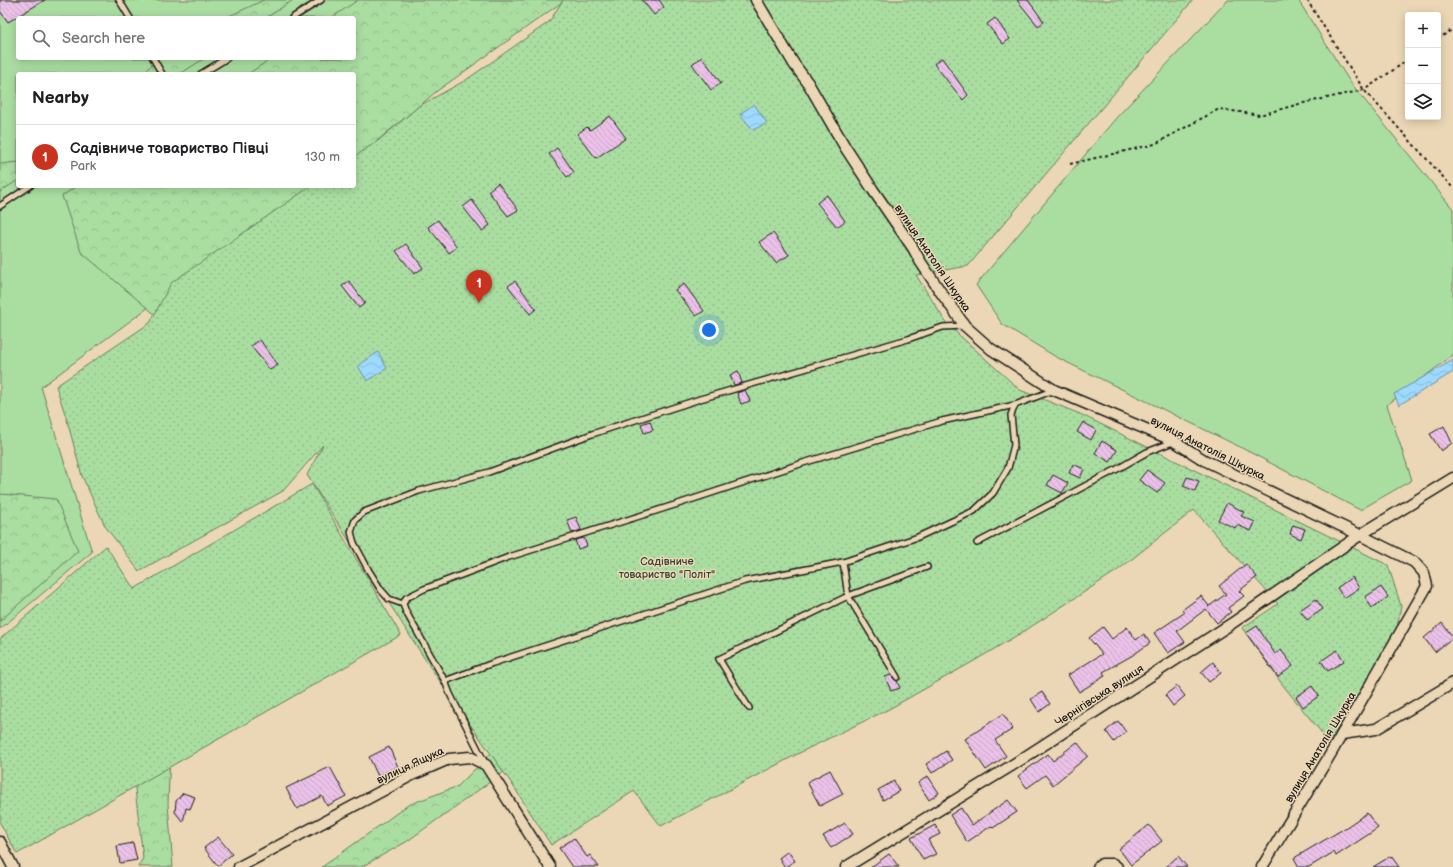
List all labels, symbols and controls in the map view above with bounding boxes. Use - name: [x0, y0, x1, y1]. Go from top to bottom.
- map controls: [1405, 12, 1441, 120]
- button: +: [1405, 12, 1441, 48]
- search box: [16, 16, 356, 60]
- icon: search: [30, 27, 52, 49]
- text: Search here: [62, 29, 145, 48]
- button: −: [1405, 48, 1441, 84]
- button: layers: [1405, 84, 1441, 120]
- text: Nearby: [32, 88, 89, 108]
- text: Садівниче товариство Півці: [70, 139, 269, 158]
- text: 1: [42, 149, 48, 165]
- text: 130 m: [305, 149, 340, 165]
- text: Park: [70, 158, 96, 174]
- street label: вулиця Анатолія Шкурка: [892, 202, 974, 315]
- pin: 1: [466, 270, 492, 303]
- your location: [699, 320, 719, 340]
- street label: вулиця Анатолія Шкурка: [1148, 414, 1268, 483]
- park label: Садівниче товариство "Політ": [619, 555, 715, 581]
- street label: Чернігівська вулиця: [1052, 662, 1146, 729]
- street label: вулиця Анатолія Шкурка: [1282, 689, 1359, 805]
- street label: вулиця Ящука: [374, 744, 446, 787]

